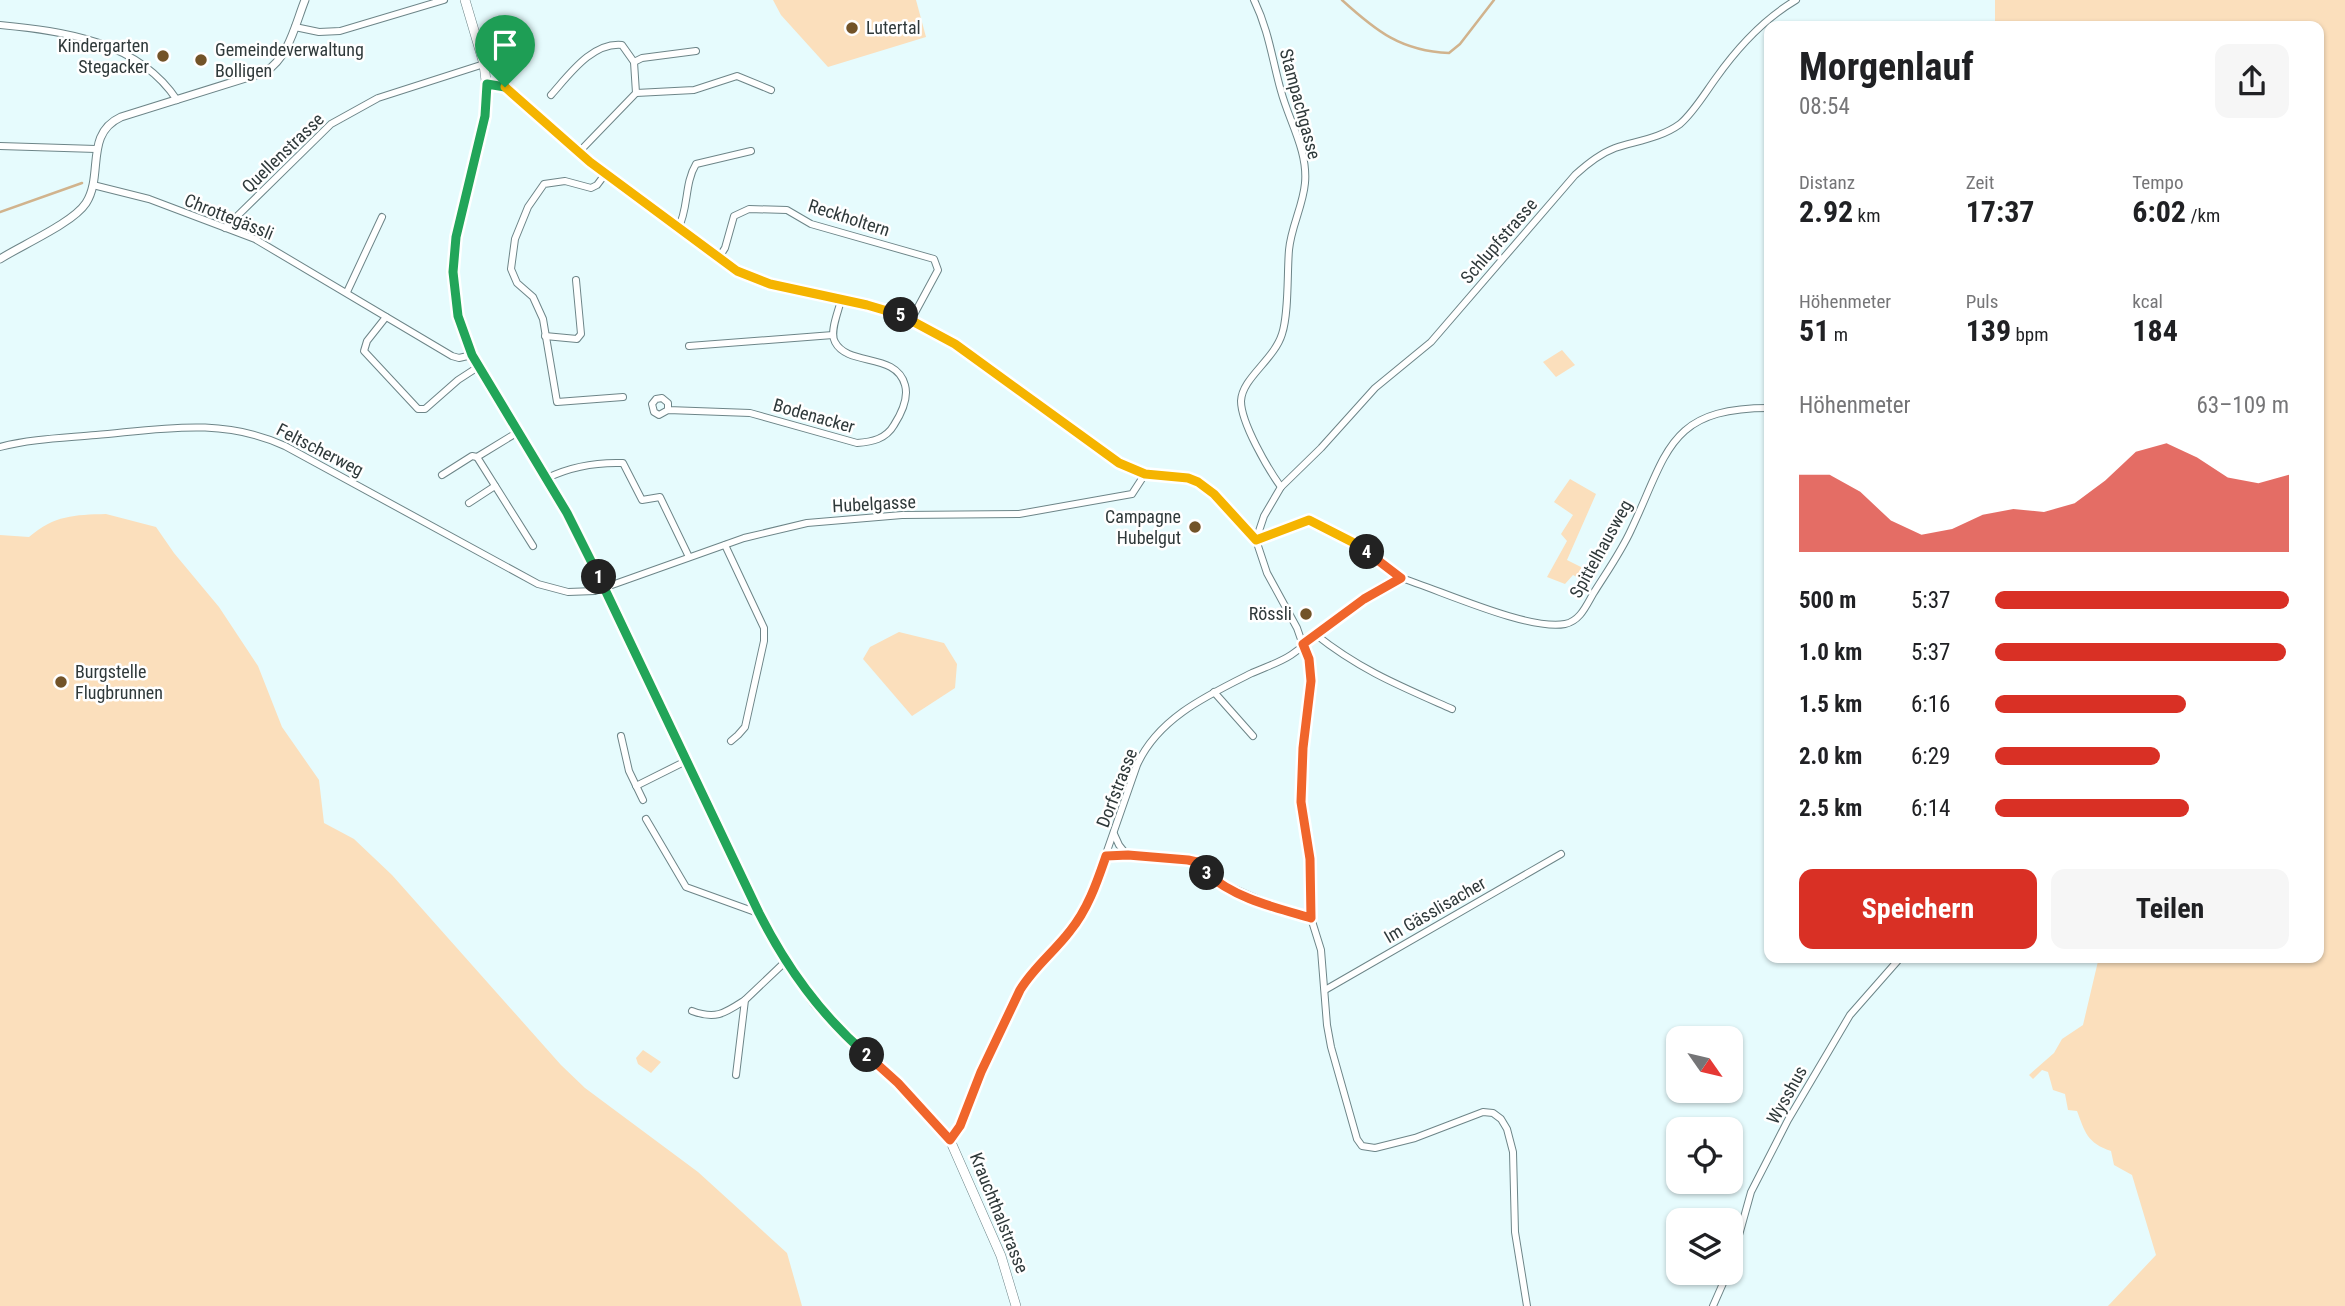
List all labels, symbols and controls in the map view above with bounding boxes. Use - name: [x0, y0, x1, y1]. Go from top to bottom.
- pin: [475, 15, 535, 87]
- place label: Lutertal: [866, 17, 921, 38]
- marker: Lutertal: [844, 20, 860, 36]
- icon: arrive: [486, 26, 524, 64]
- place label: Kindergarten Stegacker: [58, 35, 150, 77]
- place label: Gemeindeverwaltung Bolligen: [215, 39, 364, 81]
- button: share: [2215, 44, 2289, 118]
- text: Morgenlauf: [1799, 45, 1974, 89]
- street label: Stampachgasse: [1276, 46, 1325, 162]
- marker: Kindergarten Stegacker: [155, 48, 171, 64]
- marker: Gemeindeverwaltung Bolligen: [193, 52, 209, 68]
- text: 08:54: [1799, 93, 1850, 120]
- street label: Quellenstrasse: [237, 108, 328, 197]
- text: Distanz: [1799, 171, 1855, 194]
- text: Zeit: [1966, 171, 1994, 194]
- text: Tempo: [2132, 171, 2183, 194]
- street label: Chrottegässli: [181, 189, 277, 244]
- street label: Schlupfstrasse: [1456, 194, 1541, 288]
- text: 2.92: [1799, 194, 1853, 229]
- text: 17:37: [1966, 194, 2035, 229]
- text: 6:02: [2132, 194, 2186, 229]
- street label: Reckholtern: [806, 195, 892, 241]
- text: km: [1853, 204, 1880, 227]
- text: /km: [2186, 204, 2220, 227]
- text: Höhenmeter: [1799, 290, 1891, 313]
- text: Puls: [1966, 290, 1998, 313]
- text: kcal: [2132, 290, 2163, 313]
- pin: 5: [884, 298, 918, 332]
- text: 5: [896, 303, 905, 326]
- text: 51: [1799, 313, 1829, 348]
- text: 139: [1966, 313, 2011, 348]
- text: 184: [2132, 313, 2178, 348]
- text: m: [1829, 323, 1848, 346]
- text: bpm: [2011, 323, 2049, 346]
- text: Höhenmeter: [1799, 392, 1911, 419]
- text: 63–109 m: [2196, 392, 2289, 419]
- street label: Bodenacker: [771, 394, 858, 437]
- street label: Feltscherweg: [273, 419, 367, 480]
- street label: Hubelgasse: [832, 491, 916, 516]
- street label: Spittelhausweg: [1565, 496, 1636, 601]
- place label: Campagne Hubelgut: [1105, 506, 1181, 548]
- marker: Campagne Hubelgut: [1187, 519, 1203, 535]
- pin: 4: [1350, 534, 1384, 570]
- text: 4: [1362, 540, 1371, 563]
- pin: 1: [582, 560, 616, 594]
- text: 1: [594, 565, 603, 588]
- text: 500 m: [1799, 587, 1856, 614]
- text: 5:37: [1911, 587, 1950, 614]
- place label: Rössli: [1249, 603, 1292, 624]
- marker: Rössli: [1298, 606, 1314, 622]
- text: 1.0 km: [1799, 639, 1862, 666]
- text: 5:37: [1911, 639, 1950, 666]
- place label: Burgstelle Flugbrunnen: [75, 661, 163, 703]
- marker: Burgstelle Flugbrunnen: [53, 674, 69, 690]
- text: 1.5 km: [1799, 691, 1862, 718]
- text: 6:16: [1911, 691, 1950, 718]
- text: 2.0 km: [1799, 743, 1862, 770]
- text: 6:29: [1911, 743, 1950, 770]
- street label: Dorfstrasse: [1092, 745, 1141, 830]
- text: 2.5 km: [1799, 795, 1862, 822]
- text: 6:14: [1911, 795, 1950, 822]
- pin: 3: [1190, 856, 1224, 890]
- text: 3: [1202, 861, 1211, 884]
- button: Speichern: [1799, 869, 2037, 949]
- button: Teilen: [2051, 869, 2289, 949]
- street label: Im Gässlisacher: [1380, 872, 1490, 947]
- north arrow: [1666, 1026, 1743, 1102]
- map controls: [1666, 1026, 1743, 1285]
- pin: 2: [850, 1038, 884, 1072]
- text: 2: [862, 1043, 871, 1066]
- street label: Wysshus: [1762, 1062, 1811, 1128]
- button: locate: [1666, 1117, 1743, 1194]
- street label: Krauchthalstrasse: [966, 1149, 1033, 1276]
- button: layers: [1666, 1208, 1743, 1285]

